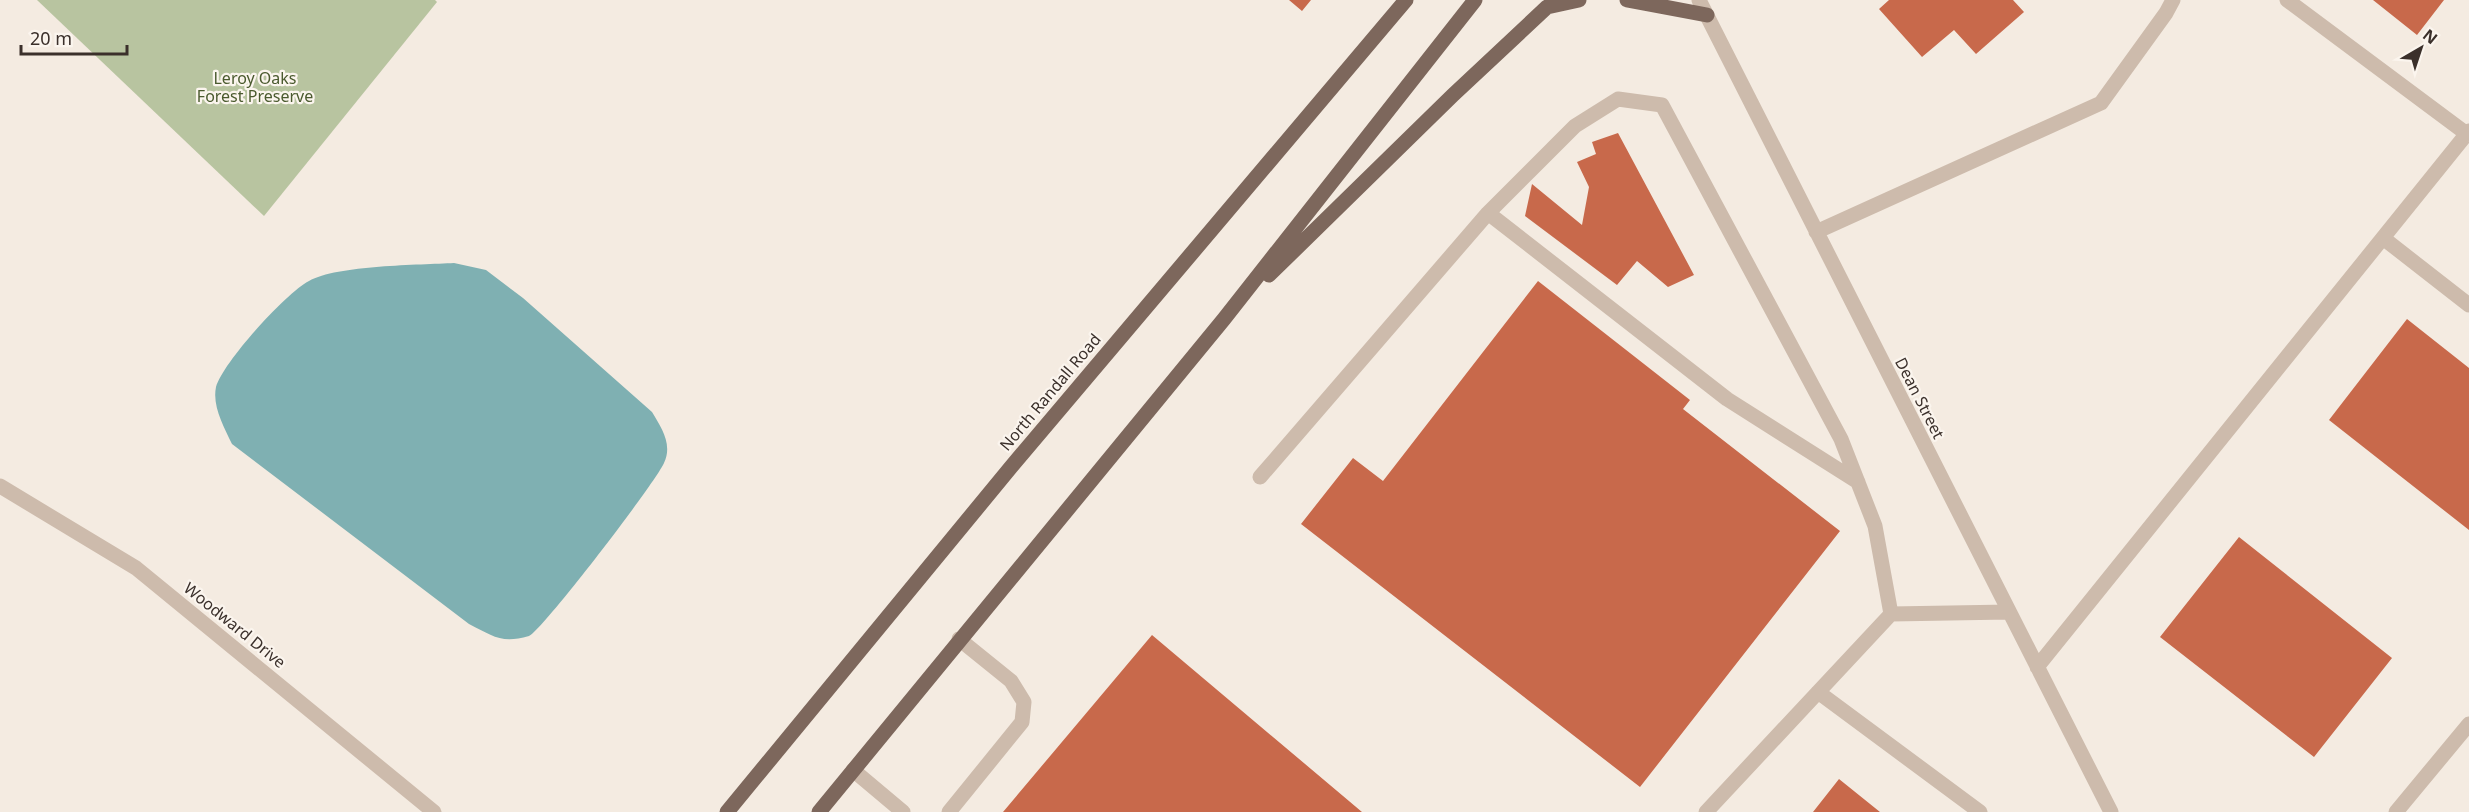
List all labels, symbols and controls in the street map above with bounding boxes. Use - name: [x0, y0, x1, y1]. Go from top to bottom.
- scale bar: [21, 18, 128, 56]
- north arrow: [2391, 18, 2451, 78]
- text: N: [2418, 24, 2442, 49]
- text: 20 m: [30, 26, 72, 50]
- park label: Leroy Oaks Forest Preserve: [197, 67, 313, 107]
- street label: North Randall Road: [994, 329, 1106, 455]
- street label: Dean Street: [1890, 354, 1950, 443]
- street label: Woodward Drive: [179, 577, 291, 673]

